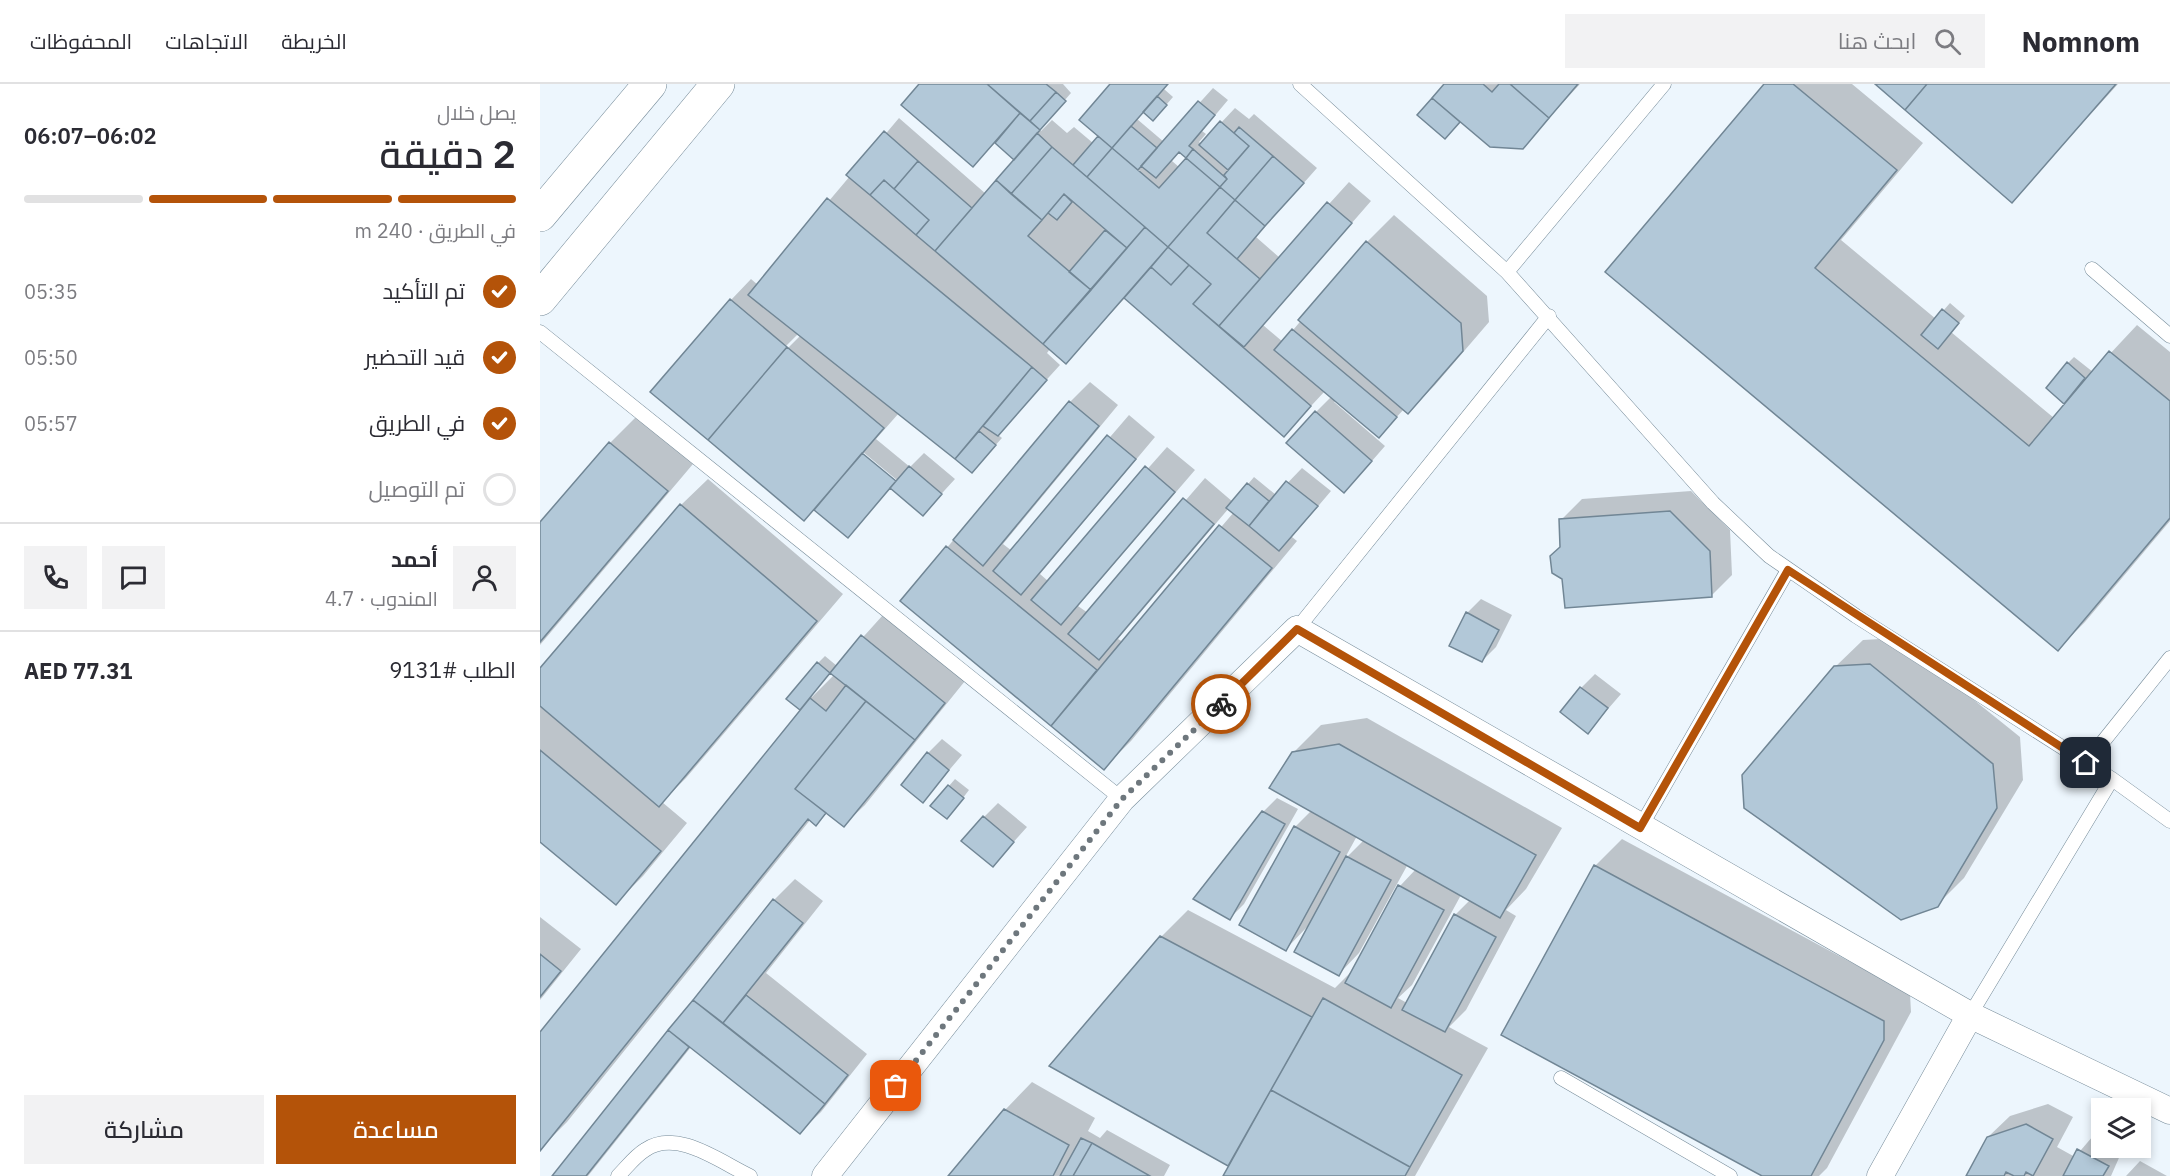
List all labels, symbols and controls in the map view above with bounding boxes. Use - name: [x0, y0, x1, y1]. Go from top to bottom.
- search box: [1565, 14, 1985, 68]
- text: Nomnom: [2021, 23, 2140, 60]
- icon: search: [1931, 25, 1964, 58]
- text: ابحث هنا: [1838, 26, 1916, 55]
- text: المحفوظات: [30, 27, 132, 55]
- text: الاتجاهات: [165, 27, 248, 55]
- text: الخريطة: [281, 27, 347, 55]
- text: يصل خلال: [437, 99, 516, 126]
- text: 06:02–06:07: [24, 121, 157, 150]
- text: 2 دقيقة: [380, 128, 516, 179]
- text: في الطريق · 240 m: [355, 217, 516, 244]
- icon: check: [483, 275, 516, 308]
- text: تم التأكيد: [383, 276, 465, 305]
- text: 05:35: [24, 278, 78, 305]
- icon: check: [483, 341, 516, 374]
- text: قيد التحضير: [365, 342, 465, 371]
- text: 05:50: [24, 344, 78, 371]
- icon: check: [483, 407, 516, 440]
- text: في الطريق: [369, 408, 465, 437]
- text: 05:57: [24, 410, 78, 437]
- text: تم التوصيل: [368, 474, 465, 503]
- text: أحمد: [391, 544, 438, 573]
- button: phone: [24, 546, 87, 609]
- button: chat: [102, 546, 165, 609]
- button: person: [453, 546, 516, 609]
- text: المندوب · 4.7: [325, 585, 438, 612]
- text: الطلب #9131: [389, 655, 516, 684]
- text: AED 77.31: [24, 656, 133, 685]
- courier: [1191, 674, 1251, 734]
- icon: bike: [1205, 688, 1238, 721]
- pin: [2060, 737, 2111, 788]
- icon: home: [2069, 746, 2102, 779]
- pin: [870, 1060, 921, 1111]
- icon: bag: [879, 1069, 912, 1102]
- button: مشاركة: [24, 1095, 264, 1164]
- button: مساعدة: [276, 1095, 516, 1164]
- map controls: [2091, 1098, 2151, 1158]
- button: layers: [2091, 1098, 2151, 1158]

